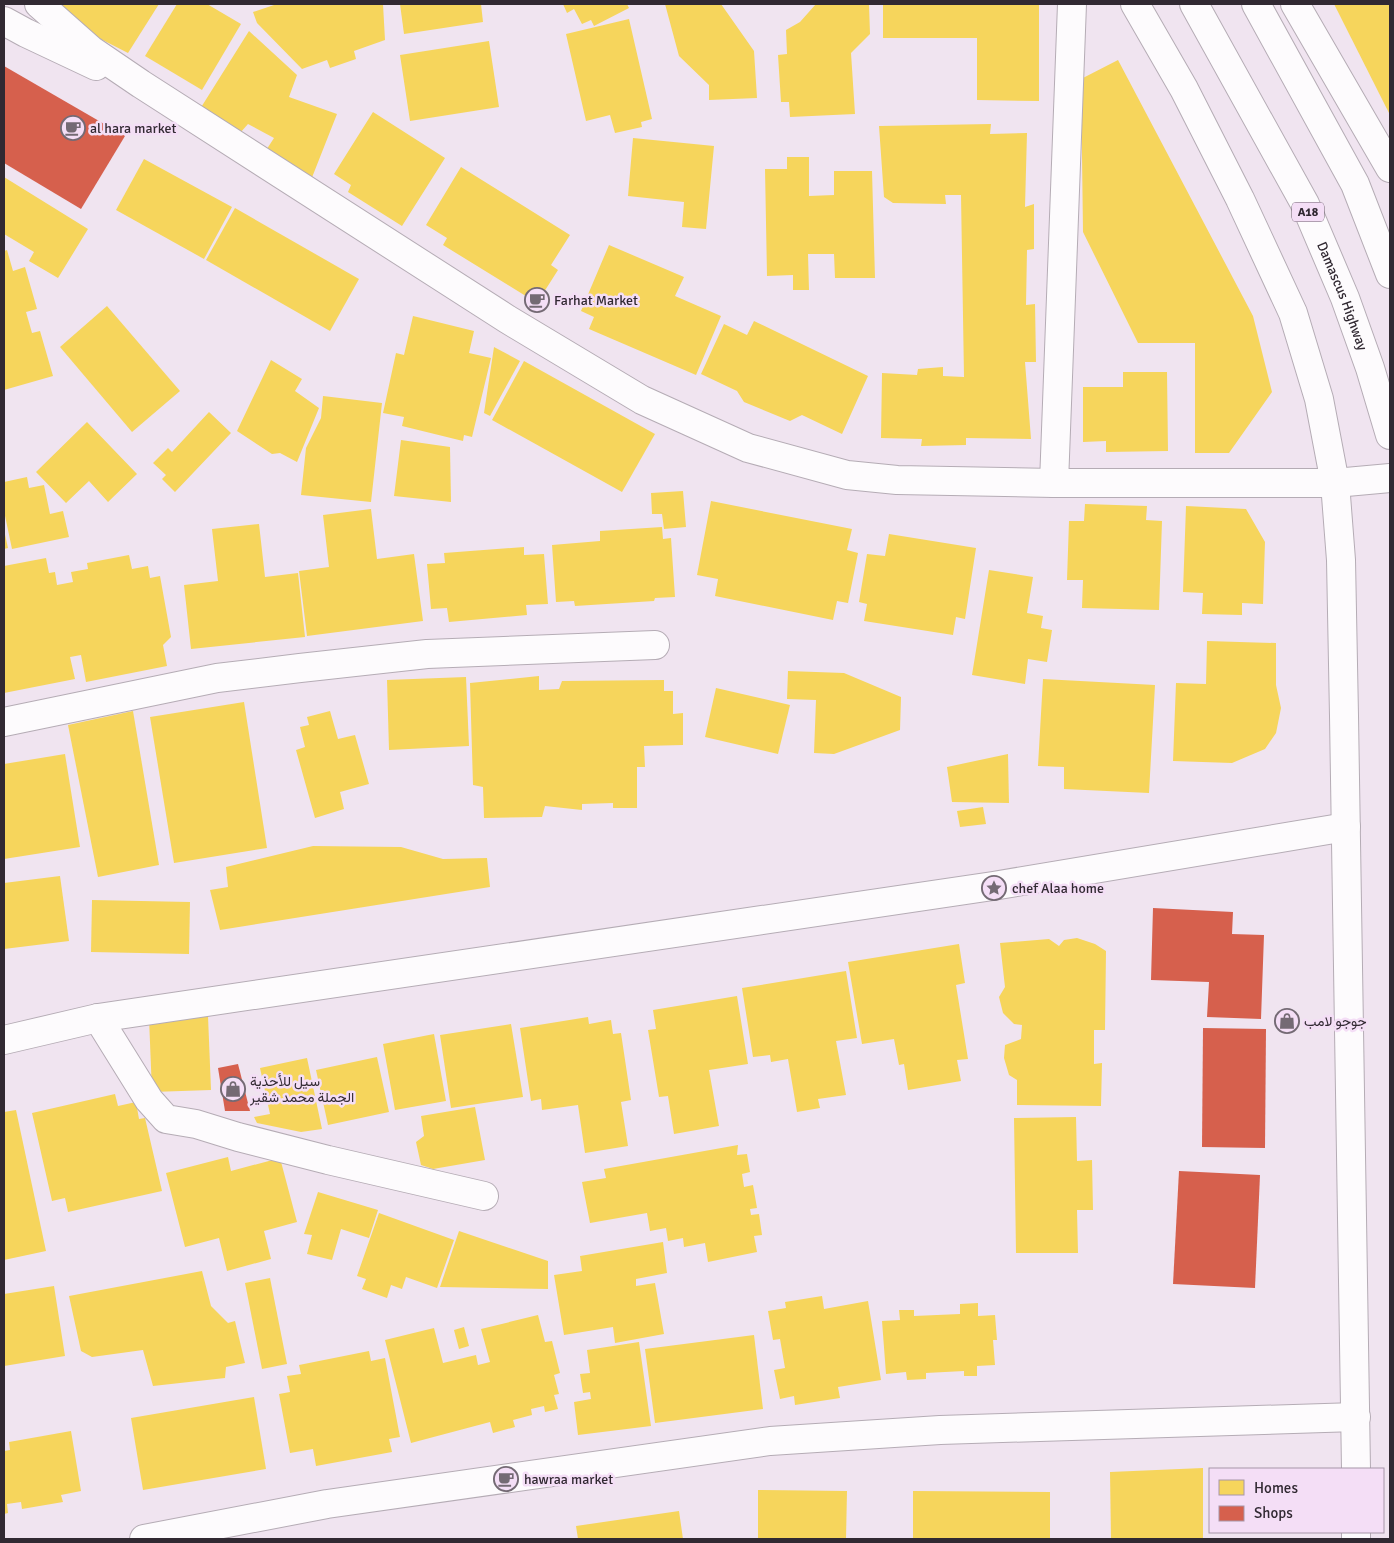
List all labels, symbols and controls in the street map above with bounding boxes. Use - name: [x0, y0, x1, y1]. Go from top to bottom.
- cafe icon: al hara market: [60, 115, 86, 141]
- place label: al hara market: [90, 120, 176, 137]
- road number: A18: [1292, 202, 1324, 222]
- street label: Damascus Highway: [1313, 239, 1371, 353]
- cafe icon: Farhat Market: [524, 287, 550, 313]
- place label: Farhat Market: [554, 292, 638, 309]
- place icon: chef Alaa home: [981, 875, 1007, 901]
- place label: chef Alaa home: [1012, 880, 1104, 897]
- shop icon: جوجو لامب: [1274, 1008, 1300, 1034]
- place label: جوجو لامب: [1304, 1013, 1367, 1030]
- place label: سيل للأحذية الجملة محمد شقير: [249, 1073, 354, 1106]
- shop icon: سيل للأحذية الجملة محمد شقير: [220, 1076, 246, 1102]
- cafe icon: hawraa market: [493, 1466, 519, 1492]
- legend: [1209, 1468, 1384, 1533]
- place label: hawraa market: [524, 1471, 613, 1488]
- text: Homes: [1254, 1479, 1298, 1497]
- text: Shops: [1254, 1504, 1293, 1522]

